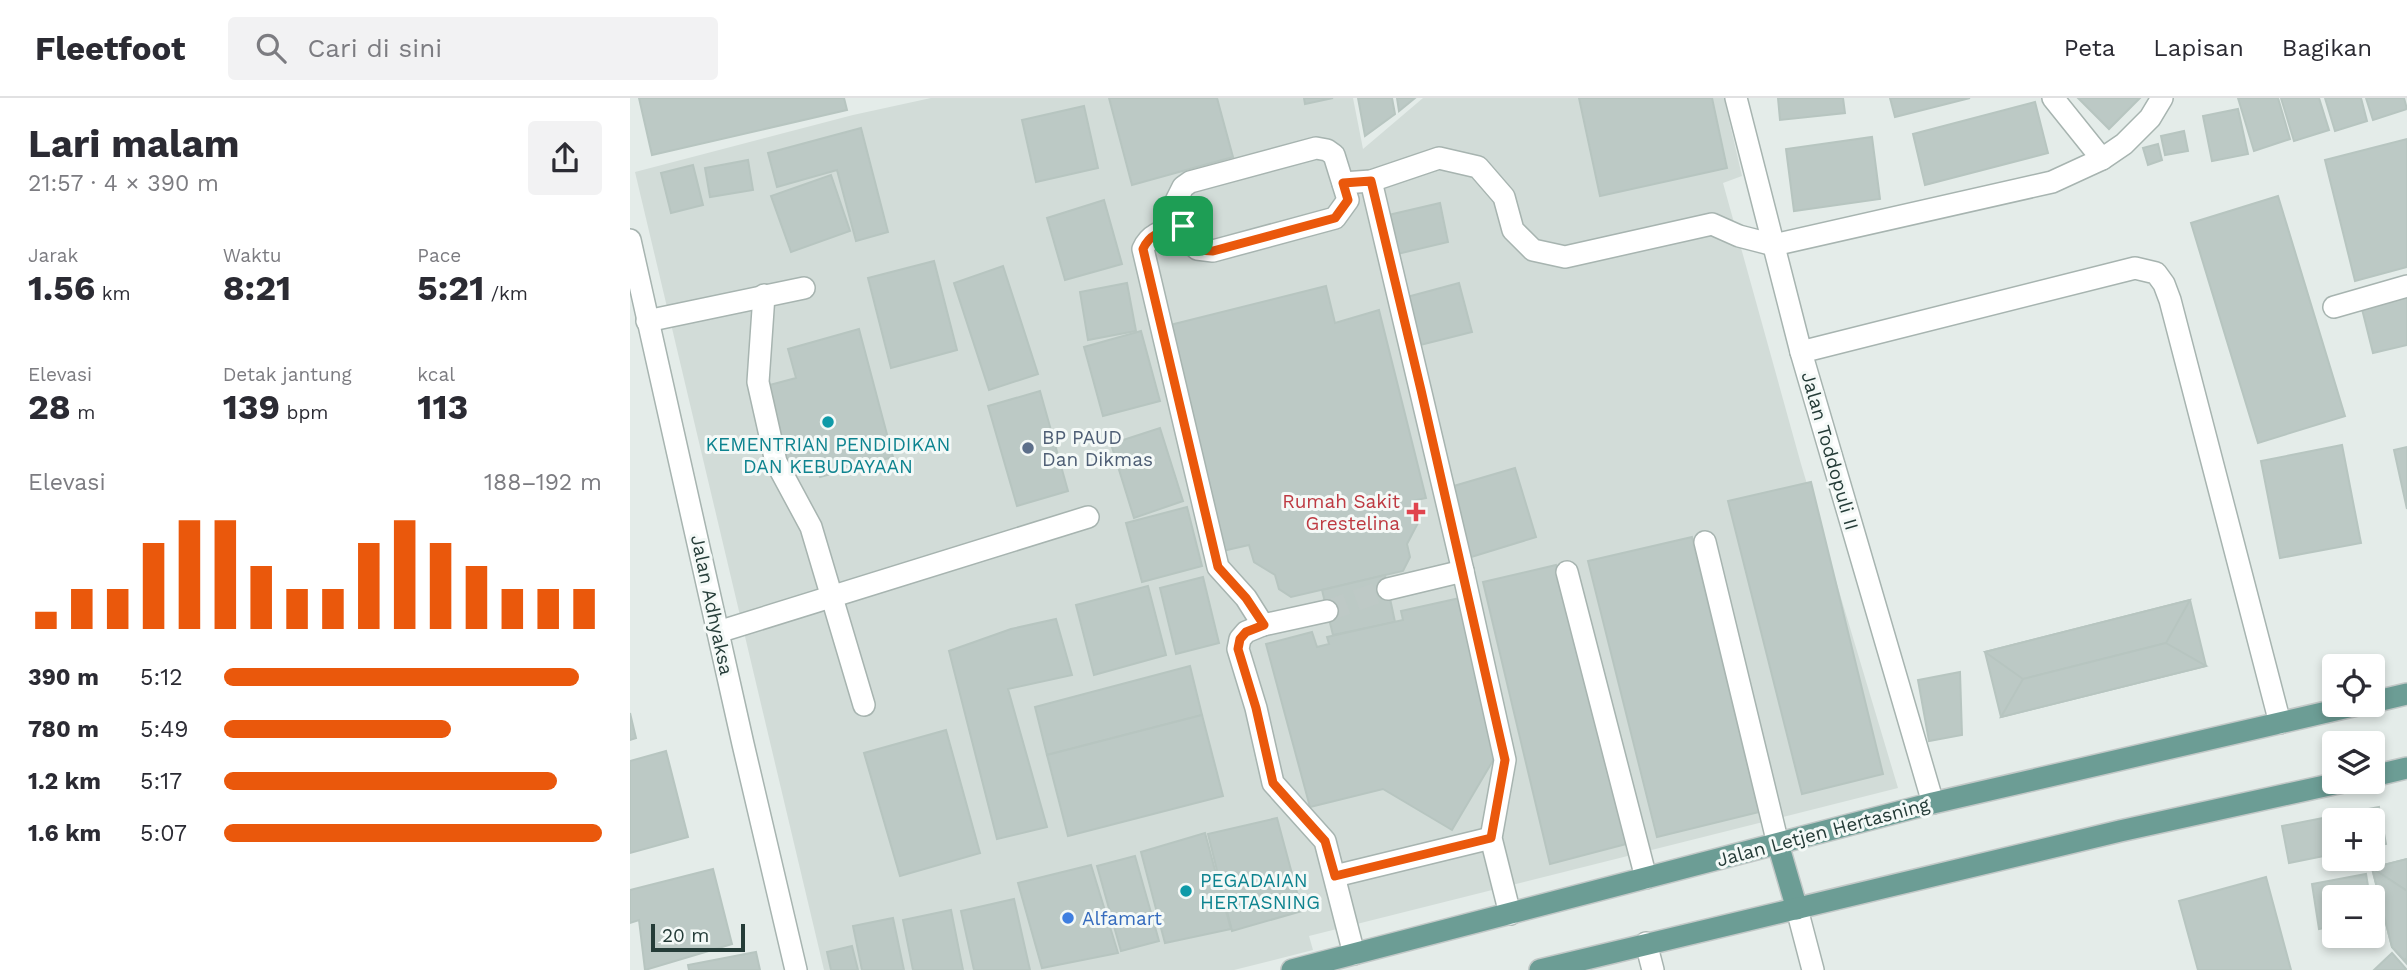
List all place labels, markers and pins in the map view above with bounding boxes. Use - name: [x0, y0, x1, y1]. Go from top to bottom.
- pin: [1153, 196, 1213, 256]
- marker: KEMENTRIAN PENDIDIKAN DAN KEBUDAYAAN: [820, 414, 836, 430]
- place label: BP PAUD Dan Dikmas: [1042, 426, 1153, 471]
- place label: KEMENTRIAN PENDIDIKAN DAN KEBUDAYAAN: [706, 433, 950, 478]
- marker: BP PAUD Dan Dikmas: [1020, 440, 1036, 456]
- place label: Rumah Sakit Grestelina: [1282, 490, 1400, 535]
- marker: Rumah Sakit Grestelina: [1406, 502, 1426, 522]
- place label: PEGADAIAN HERTASNING: [1200, 869, 1320, 914]
- marker: PEGADAIAN HERTASNING: [1178, 883, 1194, 899]
- place label: Alfamart: [1082, 907, 1162, 930]
- marker: Alfamart: [1060, 910, 1076, 926]

